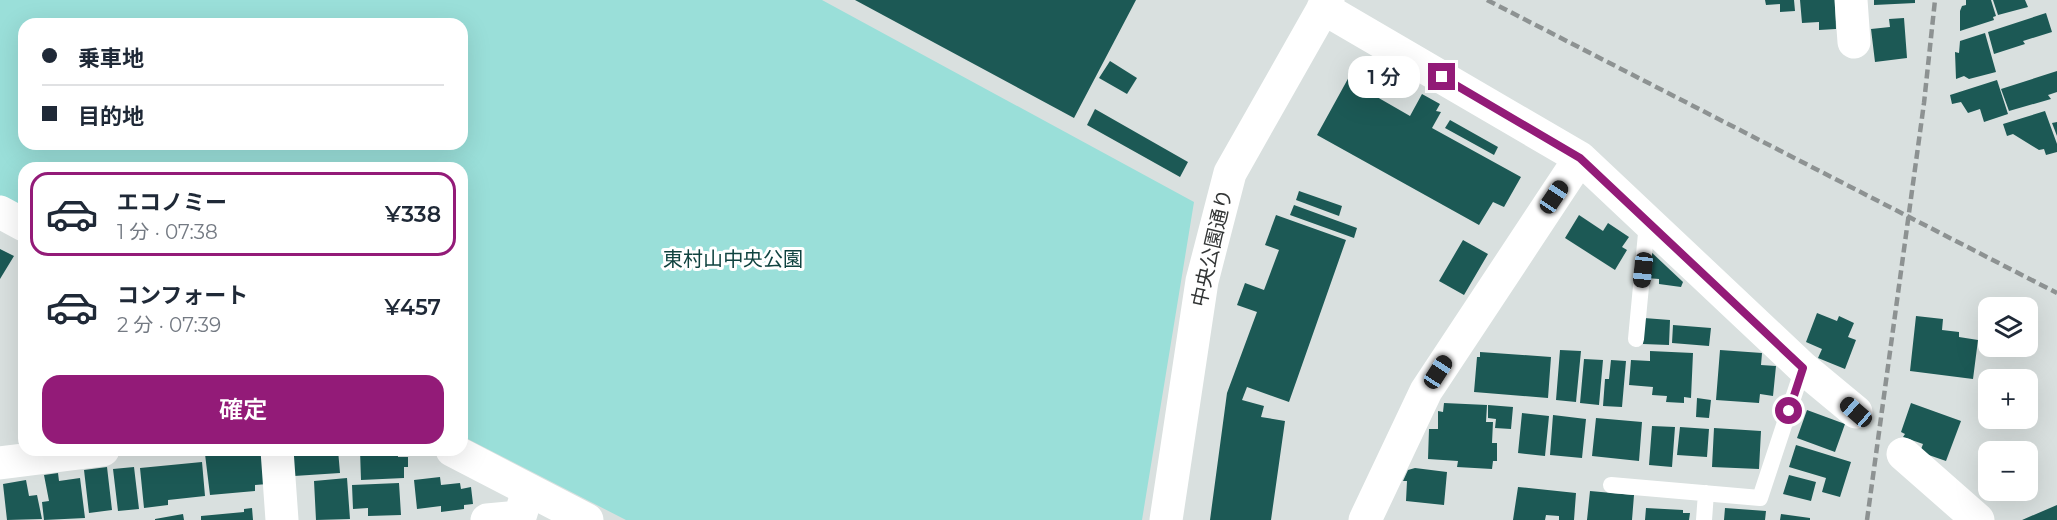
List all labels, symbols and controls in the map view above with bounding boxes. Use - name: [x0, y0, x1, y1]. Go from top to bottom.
- text: 乗車地: [78, 45, 144, 72]
- callout: 1 分: [1349, 56, 1421, 98]
- route end: [1428, 63, 1455, 90]
- text: 1 分: [1367, 65, 1401, 89]
- text: 目的地: [78, 103, 144, 130]
- car: [1536, 177, 1572, 217]
- icon: car: [45, 187, 99, 241]
- street label: 中央公園通り: [1187, 187, 1237, 309]
- text: エコノミー: [117, 189, 227, 216]
- text: ¥338: [385, 201, 441, 228]
- text: 1 分 · 07:38: [117, 220, 218, 244]
- park label: 東村山中央公園: [663, 247, 803, 271]
- car: [1632, 251, 1654, 289]
- icon: car: [45, 280, 99, 334]
- text: コンフォート: [117, 282, 248, 309]
- text: ¥457: [384, 294, 441, 321]
- map controls: [1978, 297, 2038, 501]
- button: layers: [1978, 297, 2038, 357]
- text: 2 分 · 07:39: [117, 313, 221, 337]
- car: [1421, 352, 1455, 392]
- button: +: [1978, 369, 2038, 429]
- button: 確定: [42, 375, 444, 444]
- car: [1837, 393, 1875, 431]
- route start: [1775, 397, 1802, 424]
- button: −: [1978, 441, 2038, 501]

